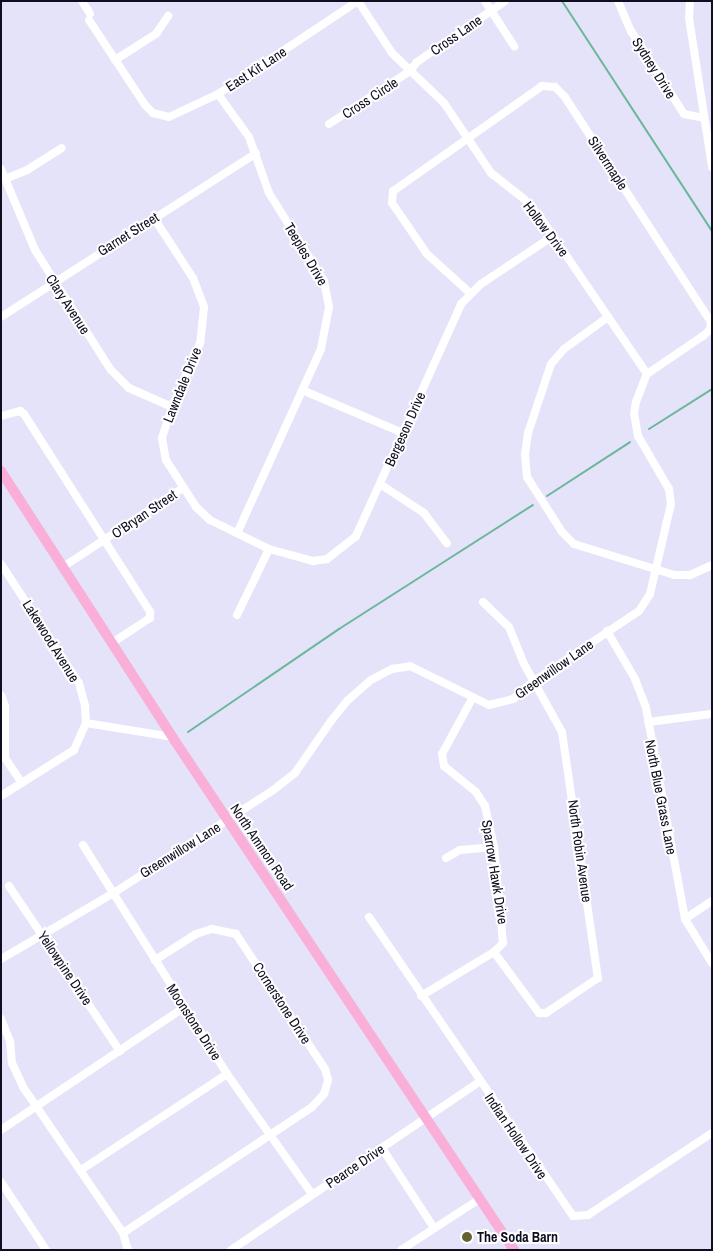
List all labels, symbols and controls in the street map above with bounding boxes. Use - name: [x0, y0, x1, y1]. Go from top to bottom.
- street label: Cross Lane: [427, 11, 485, 59]
- street label: Sydney Drive: [629, 34, 679, 102]
- street label: East Kit Lane: [223, 43, 289, 95]
- street label: Cross Circle: [339, 74, 401, 122]
- street label: Silvermaple: [584, 133, 632, 193]
- street label: Hollow Drive: [520, 198, 572, 260]
- street label: Garnet Street: [94, 209, 162, 259]
- street label: Teeples Drive: [281, 220, 331, 288]
- street label: Clary Avenue: [42, 271, 94, 337]
- street label: Lawndale Drive: [159, 345, 205, 425]
- street label: Bergeson Drive: [381, 389, 429, 469]
- street label: O'Bryan Street: [108, 486, 180, 542]
- street label: Lakewood Avenue: [19, 597, 83, 685]
- street label: Greenwillow Lane: [512, 636, 596, 702]
- street label: North Blue Grass Lane: [642, 738, 680, 856]
- street label: North Robin Avenue: [564, 798, 596, 904]
- street label: North Ammon Road: [227, 800, 297, 894]
- street label: Greenwillow Lane: [137, 819, 223, 881]
- street label: Sparrow Hawk Drive: [478, 819, 512, 925]
- street label: Yellowpine Drive: [34, 928, 96, 1008]
- street label: Cornerstone Drive: [249, 959, 315, 1047]
- street label: Moonstone Drive: [163, 981, 225, 1063]
- street label: Indian Hollow Drive: [481, 1090, 551, 1182]
- street label: Pearce Drive: [323, 1140, 387, 1192]
- place label: The Soda Barn: [477, 1229, 558, 1245]
- marker: The Soda Barn: [461, 1231, 473, 1243]

